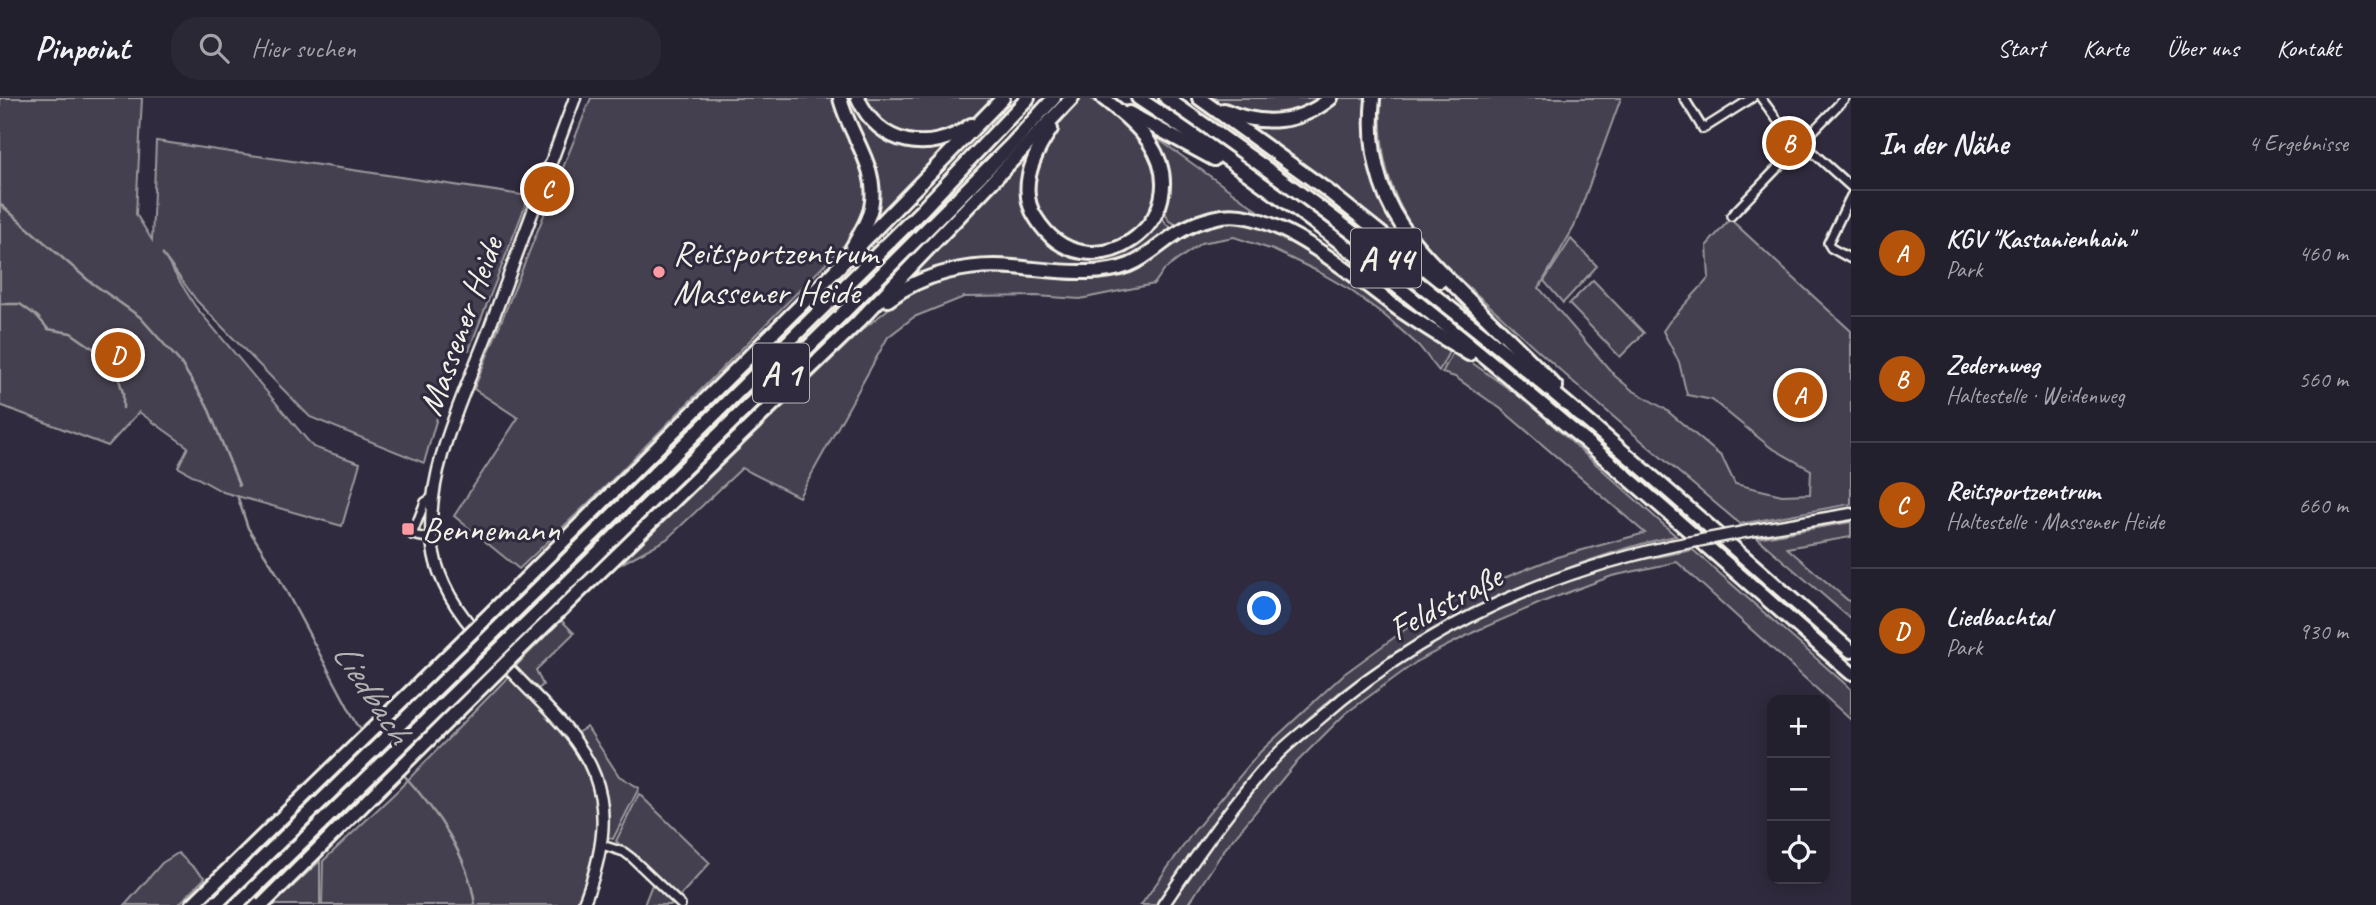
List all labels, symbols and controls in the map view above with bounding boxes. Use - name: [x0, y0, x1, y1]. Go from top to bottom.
- search box: [171, 17, 661, 80]
- text: Pinpoint: [35, 27, 129, 69]
- icon: search: [195, 29, 233, 67]
- text: Hier suchen: [251, 32, 356, 65]
- text: Start: [1998, 33, 2045, 63]
- text: Karte: [2083, 33, 2129, 63]
- text: Über uns: [2167, 33, 2239, 63]
- text: Kontakt: [2277, 33, 2341, 63]
- pin: B: [1766, 117, 1812, 169]
- text: In der Nähe: [1879, 125, 2008, 163]
- text: 4 Ergebnisse: [2248, 129, 2348, 158]
- pin: C: [524, 163, 570, 215]
- text: KGV "Kastanienhain": [1946, 222, 2133, 255]
- street label: Massener Heide: [407, 228, 514, 422]
- road number: A 44: [1351, 228, 1421, 288]
- place label: Reitsportzentrum Massener Heide: [673, 230, 881, 315]
- text: A: [1896, 239, 1908, 268]
- text: 460 m: [2299, 239, 2348, 268]
- text: Park: [1946, 255, 1982, 284]
- marker: Reitsportzentrum Massener Heide: [651, 264, 667, 280]
- pin: D: [95, 329, 141, 381]
- road number: A 1: [753, 344, 809, 402]
- text: Zedernweg: [1946, 348, 2039, 381]
- text: B: [1896, 365, 1908, 394]
- text: 560 m: [2299, 365, 2348, 394]
- pin: A: [1777, 369, 1823, 421]
- text: Haltestelle · Weidenweg: [1946, 381, 2125, 410]
- text: Reitsportzentrum: [1946, 474, 2100, 507]
- text: C: [1897, 491, 1907, 520]
- text: 660 m: [2299, 491, 2348, 520]
- place label: Bennemann: [422, 507, 560, 552]
- text: Haltestelle · Massener Heide: [1946, 507, 2164, 536]
- marker: Bennemann: [400, 521, 416, 537]
- street label: Feldstraße: [1381, 553, 1512, 651]
- your location: [1247, 591, 1281, 625]
- text: Liedbachtal: [1946, 600, 2051, 633]
- text: D: [1895, 617, 1909, 646]
- text: 930 m: [2299, 617, 2348, 646]
- water label: Liedbach: [322, 633, 424, 754]
- text: Park: [1946, 633, 1982, 662]
- map controls: [1767, 695, 1830, 884]
- button: +: [1767, 695, 1830, 758]
- button: −: [1767, 758, 1830, 821]
- button: locate: [1767, 821, 1830, 884]

